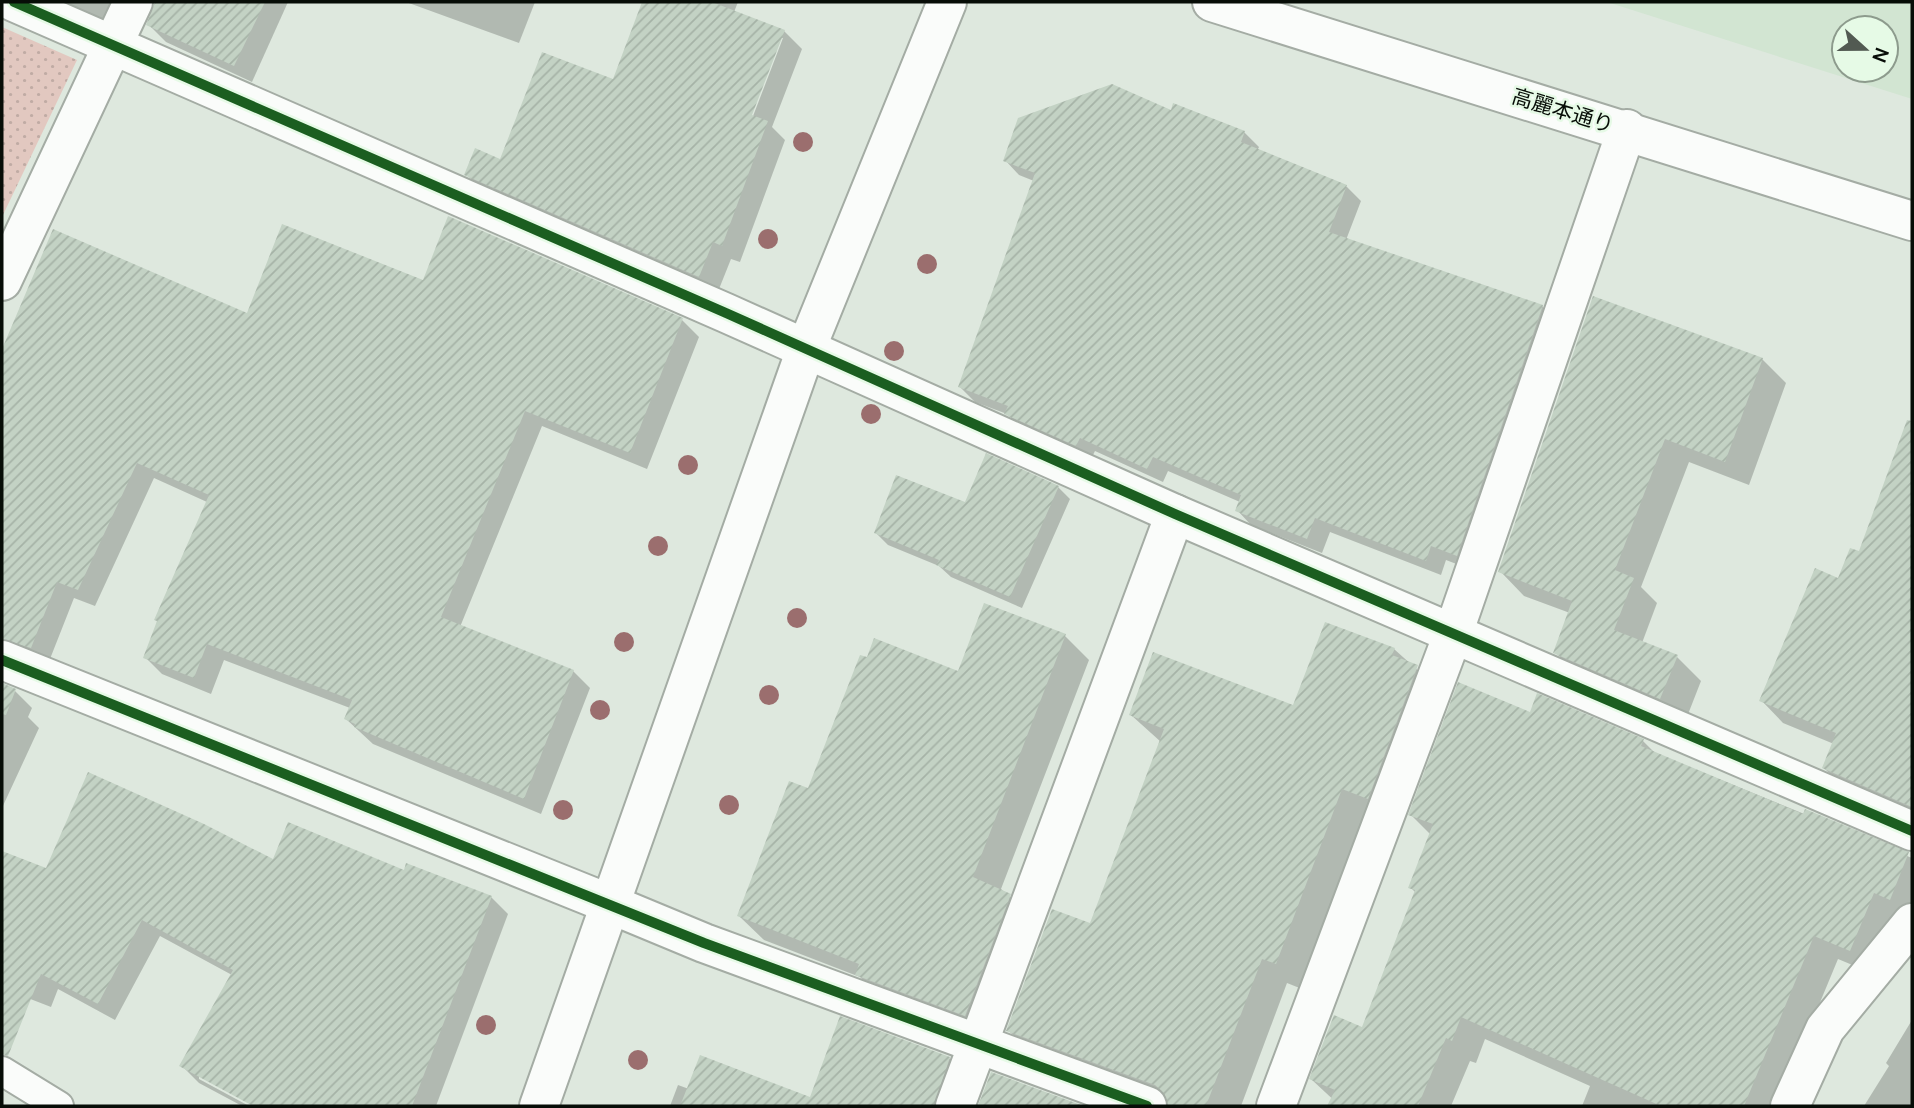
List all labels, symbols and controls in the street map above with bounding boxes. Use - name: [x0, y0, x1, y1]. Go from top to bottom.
- north arrow: [1830, 14, 1900, 84]
- text: N: [1866, 44, 1895, 66]
- street label: 高麗本通り: [1509, 81, 1617, 139]

